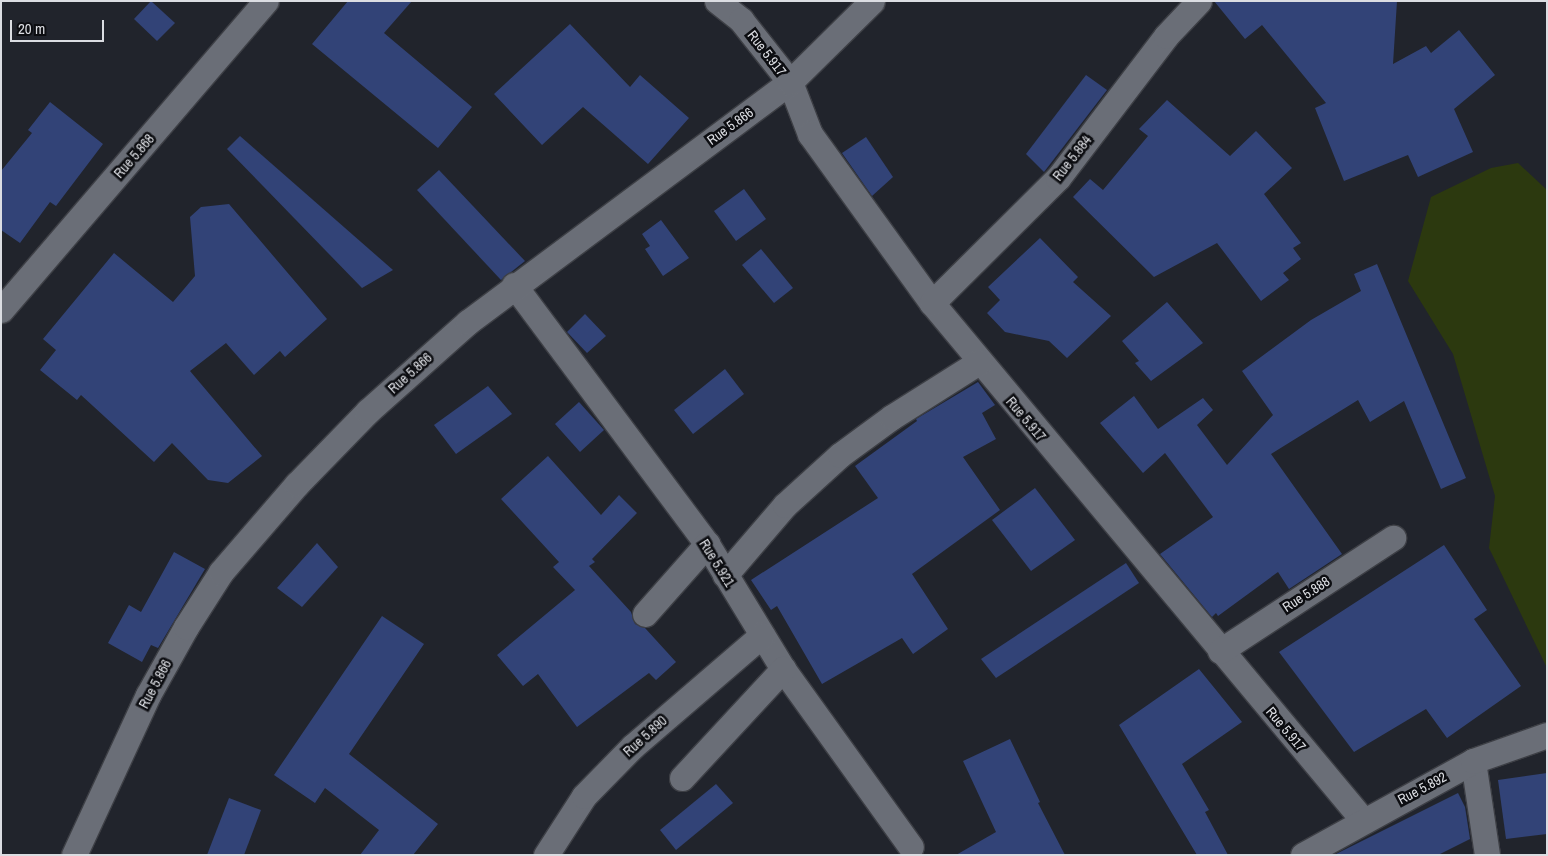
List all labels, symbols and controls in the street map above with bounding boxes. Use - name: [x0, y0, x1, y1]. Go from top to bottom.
- scale bar: [12, 10, 106, 42]
- text: 20 m: [18, 18, 45, 39]
- street label: Rue 5.917: [744, 27, 790, 79]
- street label: Rue 5.866: [704, 104, 756, 148]
- street label: Rue 5.868: [110, 130, 158, 182]
- street label: Rue 5.884: [1049, 132, 1095, 184]
- street label: Rue 5.866: [385, 349, 435, 397]
- street label: Rue 5.917: [1003, 393, 1049, 445]
- street label: Rue 5.921: [696, 536, 738, 590]
- street label: Rue 5.888: [1279, 573, 1333, 615]
- street label: Rue 5.866: [135, 657, 175, 711]
- street label: Rue 5.917: [1263, 703, 1309, 755]
- street label: Rue 5.890: [620, 712, 670, 760]
- street label: Rue 5.892: [1395, 768, 1449, 808]

